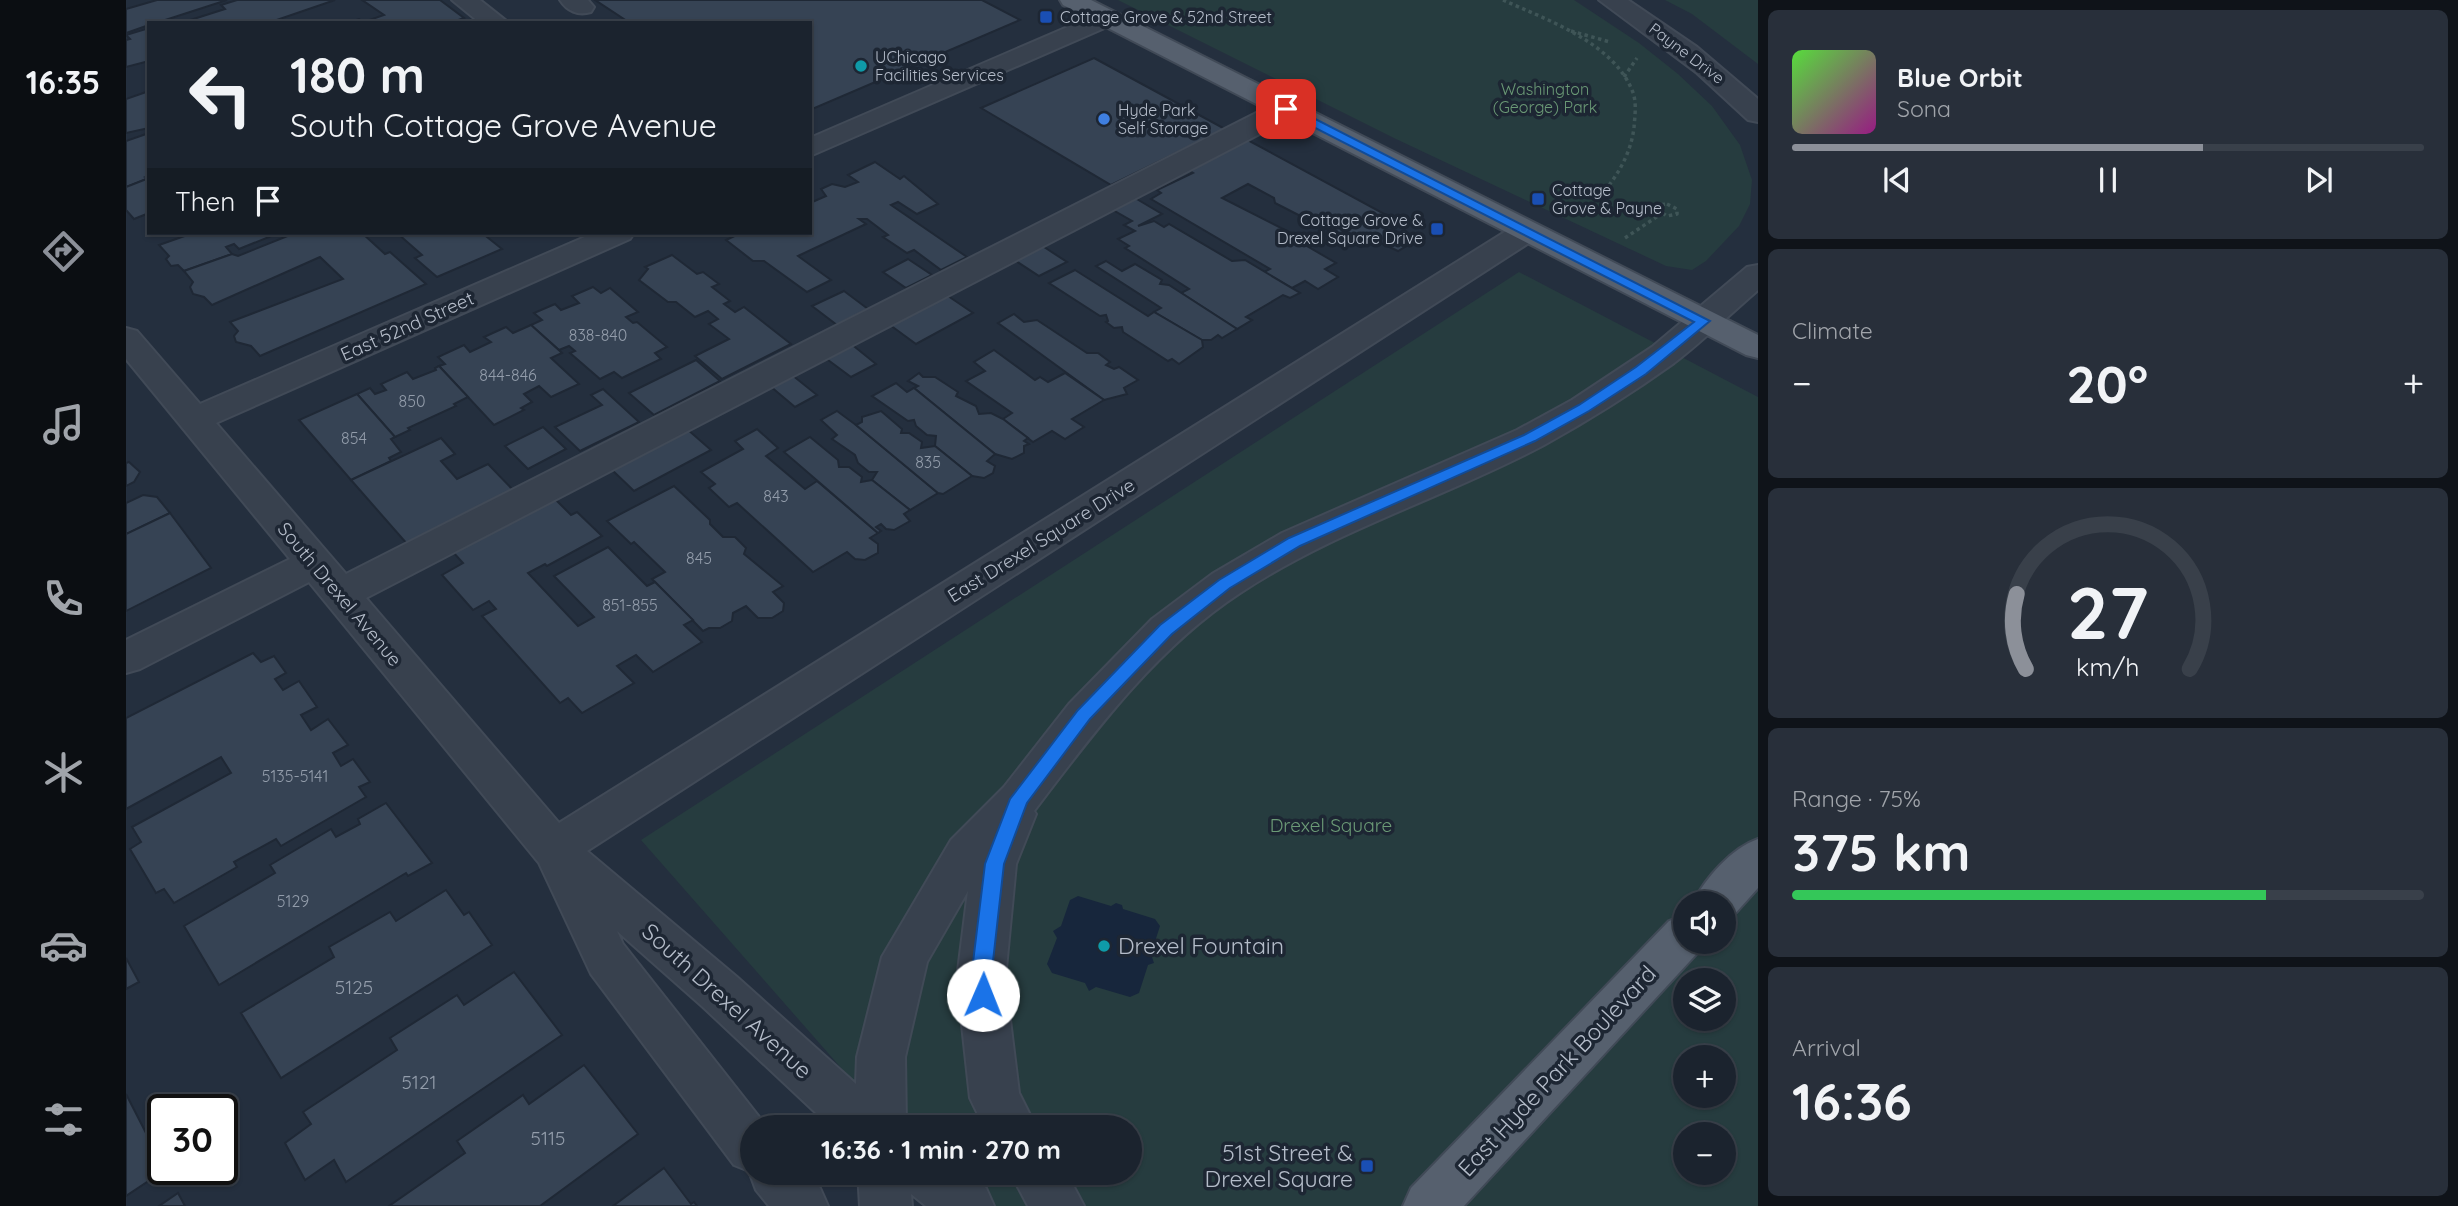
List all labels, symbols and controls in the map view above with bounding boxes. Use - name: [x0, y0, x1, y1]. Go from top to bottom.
- place label: Cottage Grove & 52nd Street: [1060, 7, 1272, 27]
- marker: Cottage Grove & 52nd Street: [1038, 9, 1054, 25]
- street label: Payne Drive: [1645, 18, 1729, 88]
- text: 180 m: [290, 44, 425, 105]
- place label: UChicago Facilities Services: [875, 47, 1004, 85]
- icon: left: [175, 49, 266, 140]
- marker: UChicago Facilities Services: [853, 58, 869, 74]
- text: Blue Orbit: [1897, 61, 2023, 94]
- text: 16:35: [26, 62, 100, 102]
- pin: [1256, 79, 1316, 139]
- park label: Washington (George) Park: [1493, 79, 1597, 117]
- icon: arrive: [1267, 90, 1305, 128]
- text: Sona: [1897, 94, 1951, 123]
- place label: Hyde Park Self Storage: [1118, 100, 1208, 138]
- text: South Cottage Grove Avenue: [290, 105, 717, 145]
- marker: Hyde Park Self Storage: [1096, 111, 1112, 127]
- icon: previous: [1878, 161, 1916, 199]
- icon: pause: [2089, 161, 2127, 199]
- icon: next: [2300, 161, 2338, 199]
- place label: Cottage Grove & Payne: [1552, 180, 1662, 218]
- icon: arrive: [249, 182, 287, 220]
- text: Then: [175, 185, 235, 218]
- marker: Cottage Grove & Payne: [1530, 191, 1546, 207]
- place label: Cottage Grove & Drexel Square Drive: [1277, 210, 1423, 248]
- marker: Cottage Grove & Drexel Square Drive: [1429, 221, 1445, 237]
- icon: directions: [39, 227, 88, 276]
- street label: East 52nd Street: [337, 286, 477, 366]
- text: Climate: [1792, 316, 1873, 345]
- house number: 838-840: [569, 325, 627, 345]
- text: 20°: [2066, 351, 2148, 416]
- text: −: [1792, 359, 1812, 407]
- text: +: [2403, 359, 2424, 407]
- house number: 844-846: [479, 365, 537, 385]
- house number: 850: [399, 391, 425, 411]
- icon: music: [39, 400, 88, 449]
- house number: 854: [341, 428, 367, 448]
- house number: 835: [915, 452, 941, 472]
- street label: East Drexel Square Drive: [943, 473, 1139, 607]
- house number: 843: [763, 486, 789, 506]
- street label: South Drexel Avenue: [273, 517, 407, 671]
- house number: 845: [686, 548, 712, 568]
- text: 27: [2067, 566, 2149, 657]
- icon: phone: [39, 574, 88, 623]
- house number: 851-855: [602, 595, 658, 615]
- text: km/h: [2076, 651, 2140, 682]
- icon: climate: [39, 748, 88, 797]
- house number: 5135-5141: [262, 766, 328, 786]
- text: Range · 75%: [1792, 784, 1921, 813]
- park label: Drexel Square: [1270, 813, 1392, 837]
- text: 375 km: [1792, 819, 1971, 884]
- house number: 5129: [277, 891, 309, 911]
- map controls: [1673, 891, 1736, 1185]
- button: sound: [1673, 891, 1736, 954]
- street label: South Drexel Avenue: [636, 917, 818, 1085]
- icon: car: [39, 921, 88, 970]
- place label: Drexel Fountain: [1118, 931, 1284, 960]
- marker: Drexel Fountain: [1096, 938, 1112, 954]
- position arrow: [946, 958, 1020, 1032]
- street label: East Hyde Park Boulevard: [1451, 959, 1662, 1182]
- button: layers: [1673, 968, 1736, 1031]
- house number: 5125: [335, 975, 373, 999]
- text: Arrival: [1792, 1033, 1861, 1062]
- button: +: [1673, 1045, 1736, 1108]
- text: 16:36: [1792, 1068, 1912, 1133]
- house number: 5121: [402, 1070, 436, 1094]
- speed limit sign: 30: [147, 1094, 238, 1185]
- icon: filters: [39, 1095, 88, 1144]
- button: −: [1673, 1122, 1736, 1185]
- house number: 5115: [531, 1126, 565, 1150]
- text: 16:36 · 1 min · 270 m: [821, 1133, 1061, 1166]
- place label: 51st Street & Drexel Square: [1205, 1138, 1353, 1193]
- marker: 51st Street & Drexel Square: [1359, 1158, 1375, 1174]

